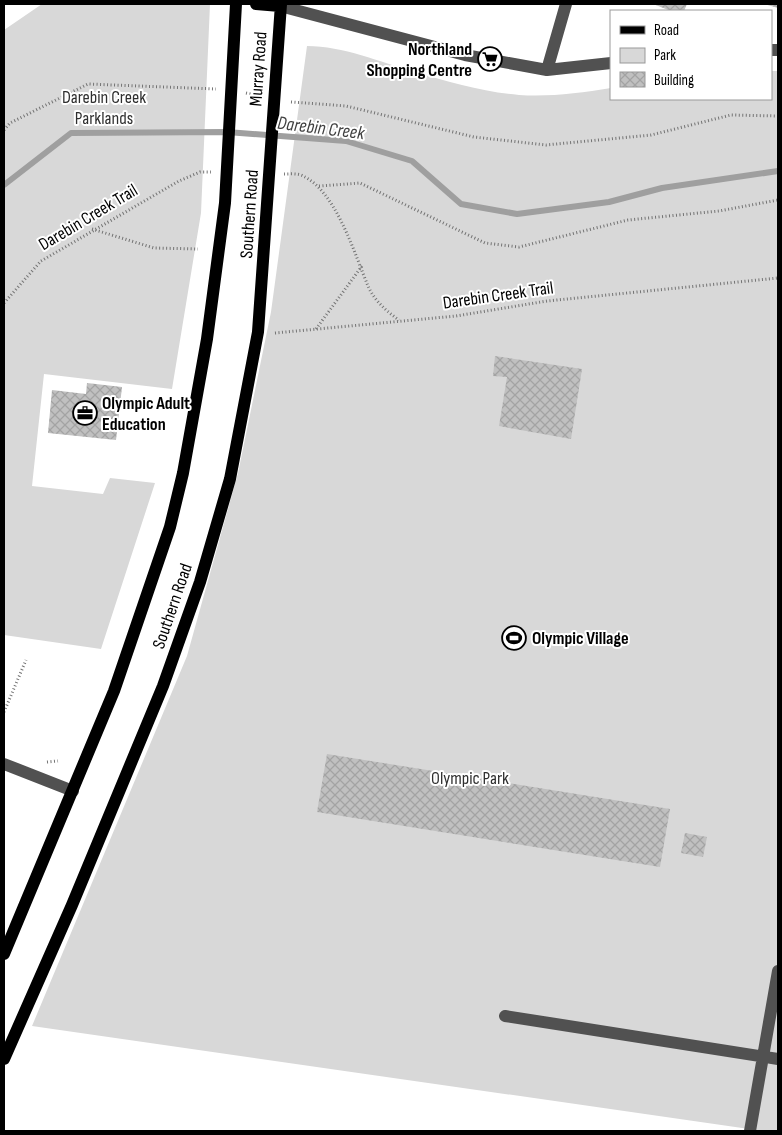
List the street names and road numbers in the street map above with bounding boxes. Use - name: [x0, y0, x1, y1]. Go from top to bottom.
- street label: Murray Road: [245, 31, 272, 107]
- street label: Southern Road: [236, 169, 263, 259]
- street label: Darebin Creek Trail: [35, 180, 141, 255]
- street label: Darebin Creek Trail: [441, 277, 555, 314]
- street label: Southern Road: [148, 561, 197, 652]

